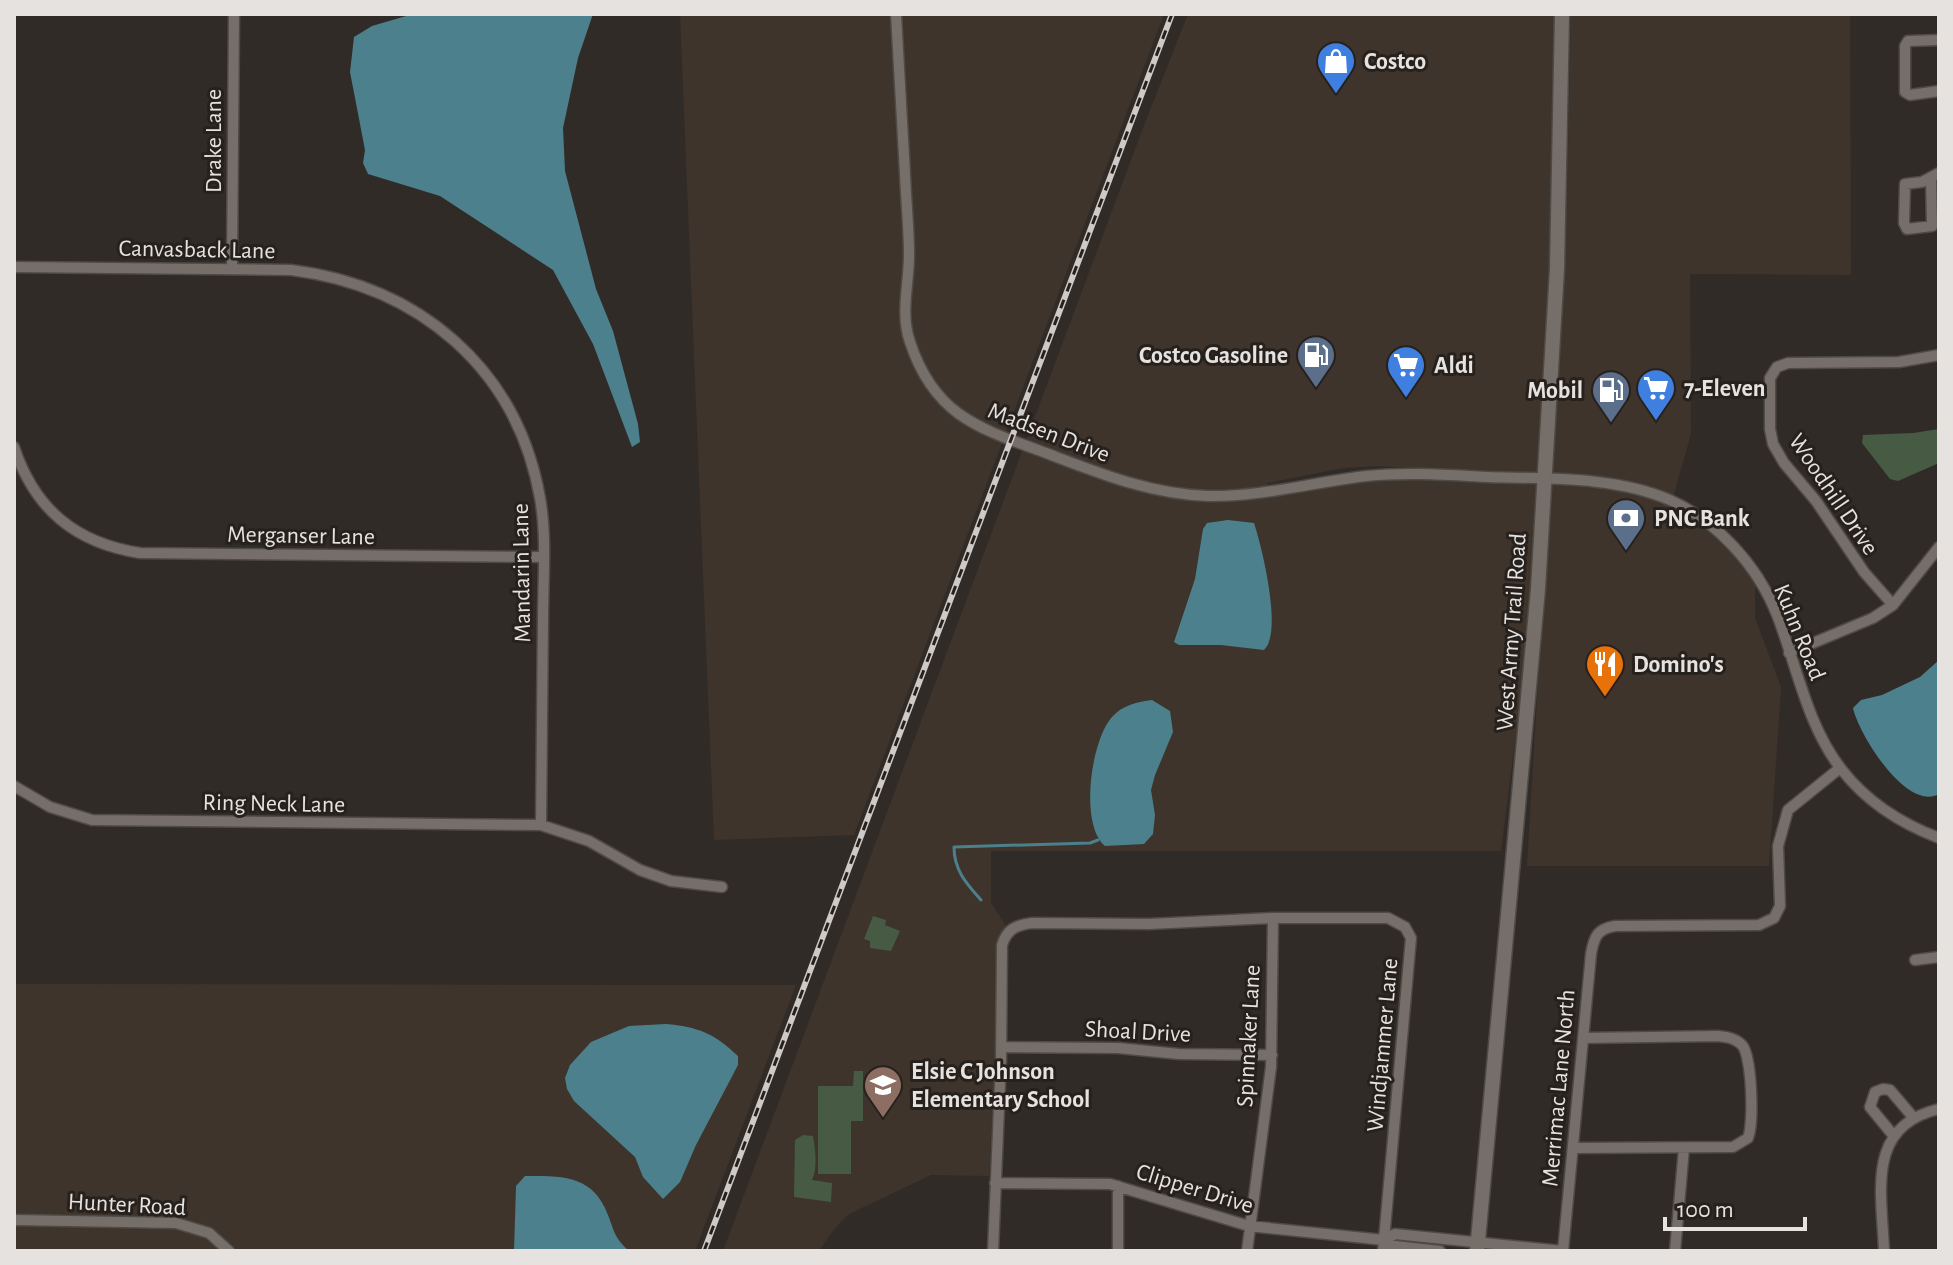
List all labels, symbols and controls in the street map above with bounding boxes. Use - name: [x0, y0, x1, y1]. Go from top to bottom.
- shop icon: Costco: [1315, 40, 1357, 95]
- place label: Costco: [1364, 50, 1426, 74]
- street label: Drake Lane: [202, 89, 226, 193]
- street label: Canvasback Lane: [118, 237, 276, 263]
- fuel station icon: Costco Gasoline: [1295, 334, 1337, 389]
- place label: Costco Gasoline: [1139, 344, 1288, 368]
- supermarket icon: Aldi: [1385, 344, 1427, 399]
- place label: Aldi: [1434, 354, 1474, 378]
- supermarket icon: 7-Eleven: [1635, 367, 1677, 422]
- fuel station icon: Mobil: [1590, 369, 1632, 424]
- place label: 7-Eleven: [1684, 377, 1765, 401]
- place label: Mobil: [1527, 379, 1583, 403]
- street label: Madsen Drive: [984, 399, 1113, 467]
- street label: Woodhill Drive: [1784, 430, 1882, 559]
- bank icon: PNC Bank: [1605, 497, 1647, 552]
- street label: Mandarin Lane: [509, 503, 535, 643]
- place label: PNC Bank: [1654, 507, 1750, 531]
- street label: Merganser Lane: [227, 523, 375, 549]
- street label: West Army Trail Road: [1493, 532, 1531, 732]
- street label: Kuhn Road: [1769, 581, 1829, 684]
- restaurant icon: Domino's: [1584, 643, 1626, 698]
- place label: Domino's: [1633, 653, 1724, 677]
- street label: Ring Neck Lane: [203, 791, 345, 817]
- street label: Windjammer Lane: [1363, 957, 1403, 1133]
- street label: Spinnaker Lane: [1233, 964, 1265, 1108]
- street label: Merrimac Lane North: [1538, 988, 1580, 1188]
- street label: Shoal Drive: [1084, 1017, 1192, 1047]
- place label: Elsie C Johnson Elementary School: [911, 1060, 1090, 1112]
- school or university icon: Elsie C Johnson Elementary School: [862, 1064, 904, 1119]
- street label: Clipper Drive: [1133, 1160, 1256, 1218]
- scale bar: [1665, 1181, 1805, 1231]
- street label: Hunter Road: [67, 1190, 187, 1220]
- text: 100 m: [1677, 1198, 1734, 1222]

